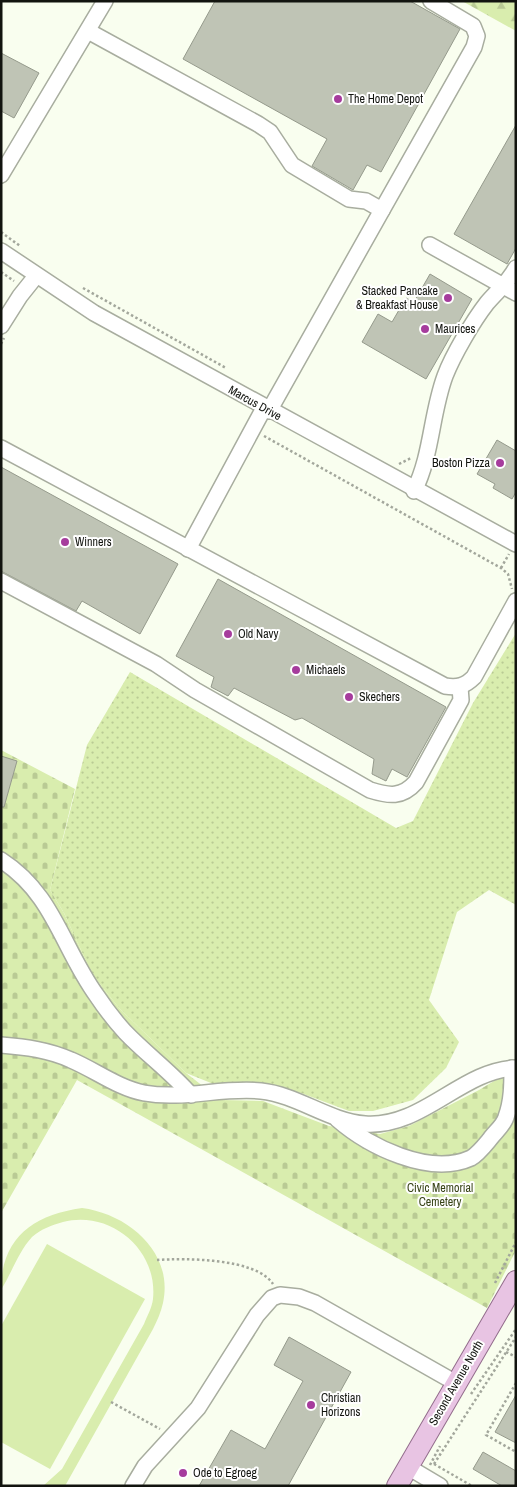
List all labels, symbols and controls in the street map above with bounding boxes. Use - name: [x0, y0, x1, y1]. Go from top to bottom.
- place label: The Home Depot: [348, 91, 423, 107]
- marker: The Home Depot: [332, 93, 344, 105]
- place label: Stacked Pancake & Breakfast House: [356, 283, 438, 313]
- marker: Stacked Pancake & Breakfast House: [442, 292, 454, 304]
- place label: Maurices: [435, 321, 476, 337]
- marker: Maurices: [419, 323, 431, 335]
- street label: Marcus Drive: [226, 382, 284, 424]
- place label: Boston Pizza: [432, 455, 491, 471]
- marker: Boston Pizza: [494, 457, 506, 469]
- place label: Winners: [75, 534, 112, 550]
- marker: Winners: [59, 536, 71, 548]
- place label: Old Navy: [238, 626, 279, 642]
- marker: Old Navy: [222, 628, 234, 640]
- place label: Michaels: [306, 662, 345, 678]
- marker: Michaels: [290, 664, 302, 676]
- place label: Skechers: [359, 689, 400, 705]
- marker: Skechers: [343, 691, 355, 703]
- park label: Civic Memorial Cemetery: [407, 1180, 473, 1210]
- street label: Second Avenue North: [425, 1338, 487, 1428]
- place label: Christian Horizons: [321, 1390, 361, 1420]
- marker: Christian Horizons: [305, 1399, 317, 1411]
- place label: Ode to Egroeg: [193, 1465, 258, 1481]
- marker: Ode to Egroeg: [177, 1467, 189, 1479]

